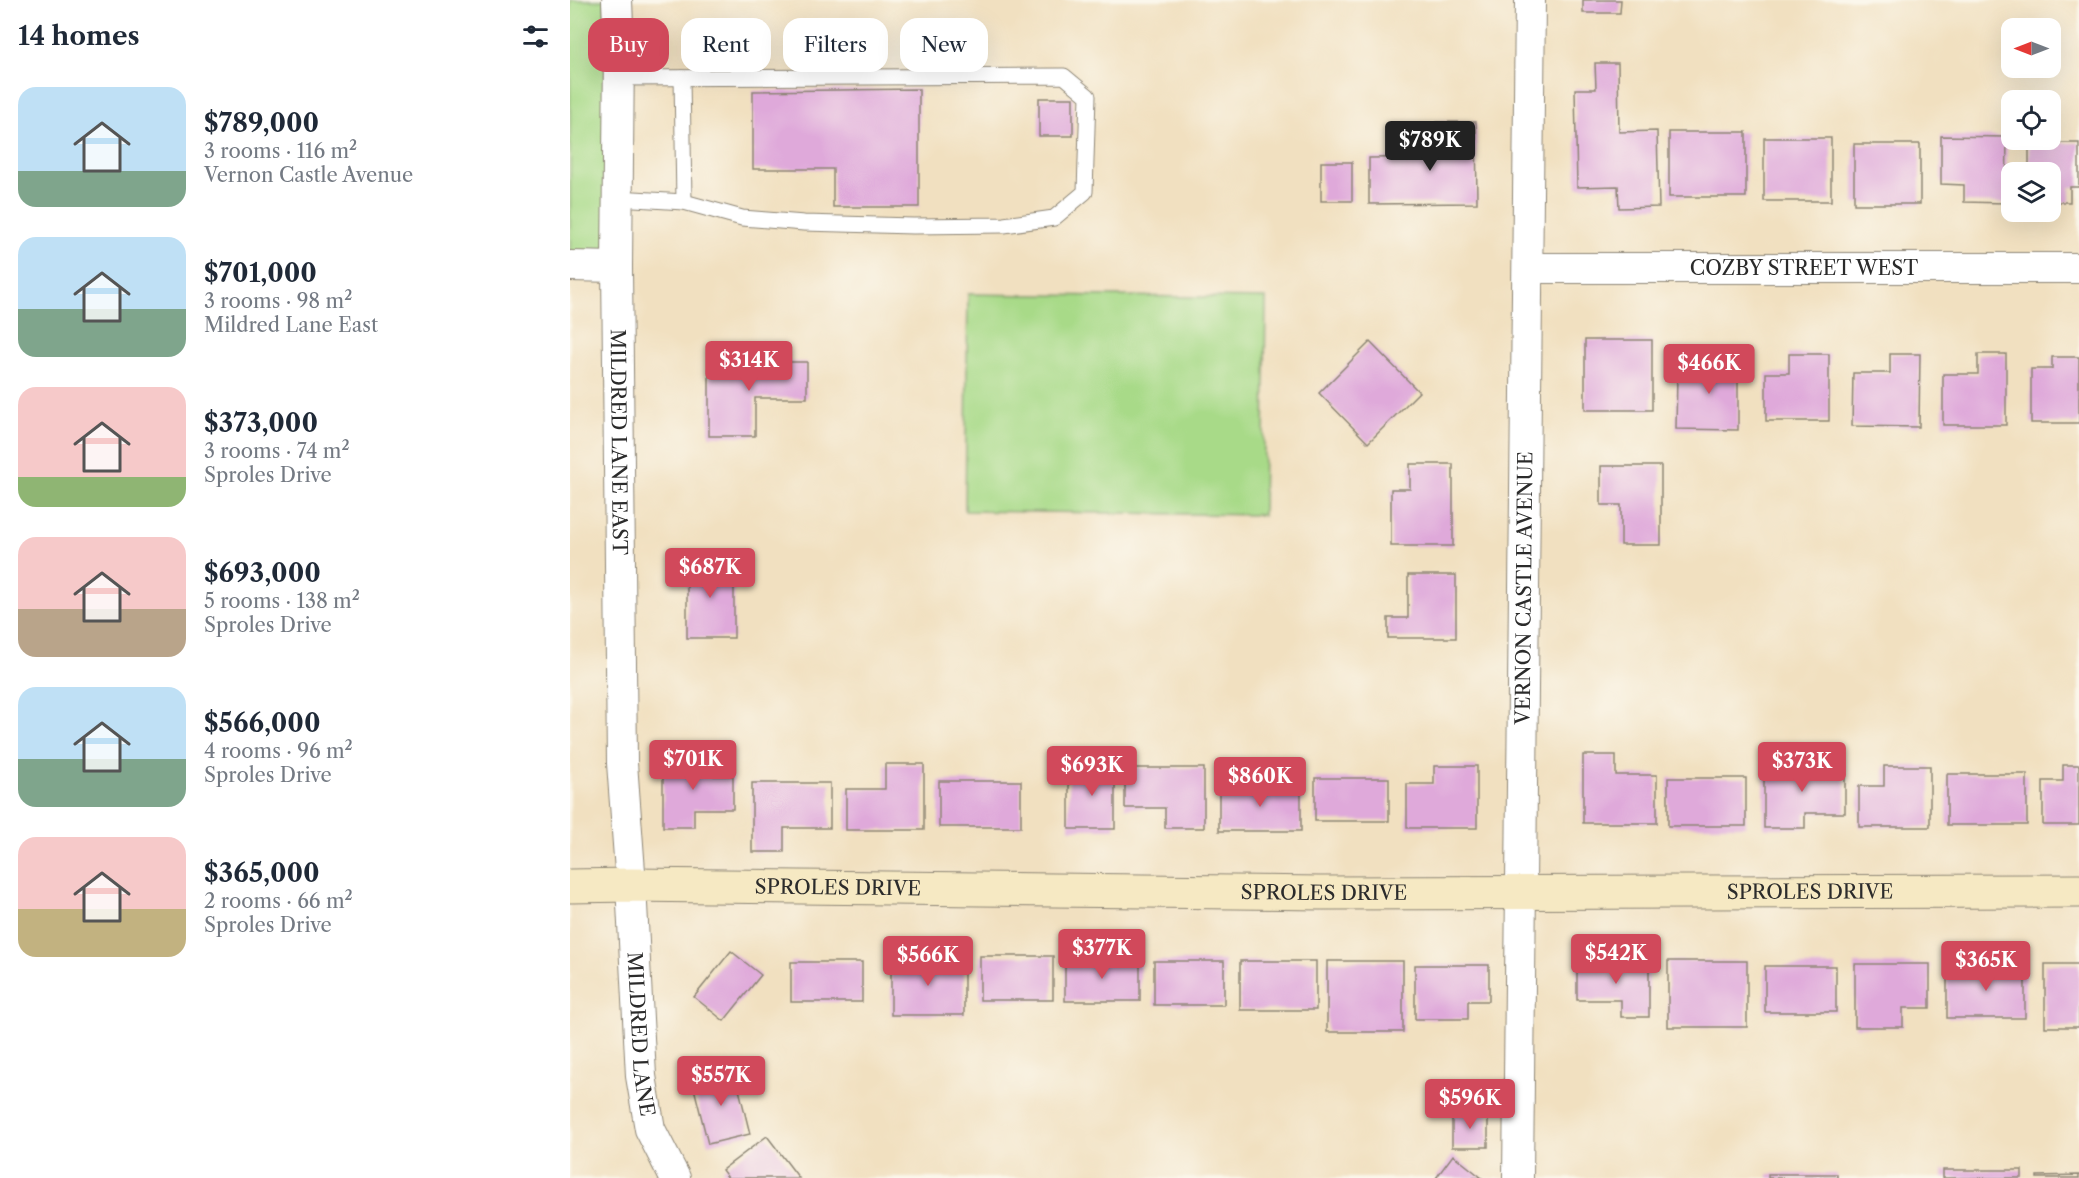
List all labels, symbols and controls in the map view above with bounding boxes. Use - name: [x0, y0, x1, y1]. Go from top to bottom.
- chip: Buy: [588, 18, 669, 72]
- chip: Rent: [681, 18, 771, 72]
- chip: Filters: [783, 18, 888, 72]
- chip: New: [900, 18, 988, 72]
- north arrow: [2001, 18, 2061, 78]
- map controls: [2001, 18, 2061, 222]
- text: 14 homes: [18, 20, 140, 52]
- icon: filters: [519, 20, 552, 53]
- button: locate: [2001, 90, 2061, 150]
- text: $789,000: [204, 107, 319, 139]
- icon: home: [66, 111, 138, 183]
- pin: $789K: [1388, 121, 1472, 172]
- text: $789K: [1399, 128, 1461, 152]
- text: 3 rooms · 116 m²: [204, 139, 357, 163]
- button: layers: [2001, 162, 2061, 222]
- text: Vernon Castle Avenue: [204, 163, 413, 187]
- street label: COZBY STREET WEST: [1690, 256, 1918, 280]
- text: $701,000: [204, 257, 317, 289]
- icon: home: [66, 261, 138, 333]
- text: 3 rooms · 98 m²: [204, 289, 352, 313]
- text: Mildred Lane East: [204, 313, 378, 337]
- street label: MILDRED LANE EAST: [606, 329, 632, 555]
- pin: $314K: [707, 341, 791, 392]
- pin: $466K: [1667, 344, 1751, 395]
- text: $314K: [719, 348, 779, 372]
- text: $466K: [1678, 351, 1740, 375]
- text: $373,000: [204, 407, 318, 439]
- icon: home: [66, 411, 138, 483]
- text: 3 rooms · 74 m²: [204, 439, 350, 463]
- street label: VERNON CASTLE AVENUE: [1511, 451, 1537, 726]
- text: Sproles Drive: [204, 463, 332, 487]
- pin: $687K: [668, 548, 752, 599]
- text: $687K: [679, 555, 741, 579]
- text: $693,000: [204, 557, 321, 589]
- icon: home: [66, 561, 138, 633]
- text: 5 rooms · 138 m²: [204, 589, 360, 613]
- text: Sproles Drive: [204, 613, 332, 637]
- text: $566,000: [204, 707, 320, 739]
- icon: home: [66, 711, 138, 783]
- text: 4 rooms · 96 m²: [204, 739, 353, 763]
- pin: $701K: [651, 740, 735, 791]
- pin: $373K: [1760, 742, 1844, 793]
- pin: $693K: [1050, 746, 1134, 797]
- text: $701K: [663, 747, 723, 771]
- text: $373K: [1772, 749, 1832, 773]
- text: $693K: [1061, 753, 1123, 777]
- pin: $860K: [1218, 757, 1302, 808]
- text: Sproles Drive: [204, 763, 332, 787]
- text: $860K: [1228, 764, 1292, 788]
- text: $365,000: [204, 857, 320, 889]
- icon: home: [66, 861, 138, 933]
- street label: SPROLES DRIVE: [755, 874, 921, 900]
- street label: SPROLES DRIVE: [1727, 879, 1893, 904]
- street label: SPROLES DRIVE: [1241, 880, 1407, 905]
- text: 2 rooms · 66 m²: [204, 889, 353, 913]
- text: Sproles Drive: [204, 913, 332, 937]
- pin: $377K: [1060, 929, 1144, 980]
- pin: $542K: [1574, 934, 1658, 985]
- pin: $566K: [886, 936, 970, 987]
- text: $377K: [1072, 936, 1132, 960]
- text: $542K: [1585, 941, 1647, 965]
- pin: $365K: [1944, 941, 2028, 992]
- text: $566K: [897, 943, 959, 967]
- text: $365K: [1955, 948, 2017, 972]
- street label: MILDRED LANE: [623, 951, 660, 1118]
- pin: $557K: [679, 1056, 763, 1107]
- text: $557K: [691, 1063, 751, 1087]
- pin: $596K: [1428, 1079, 1512, 1130]
- text: $596K: [1439, 1086, 1501, 1110]

